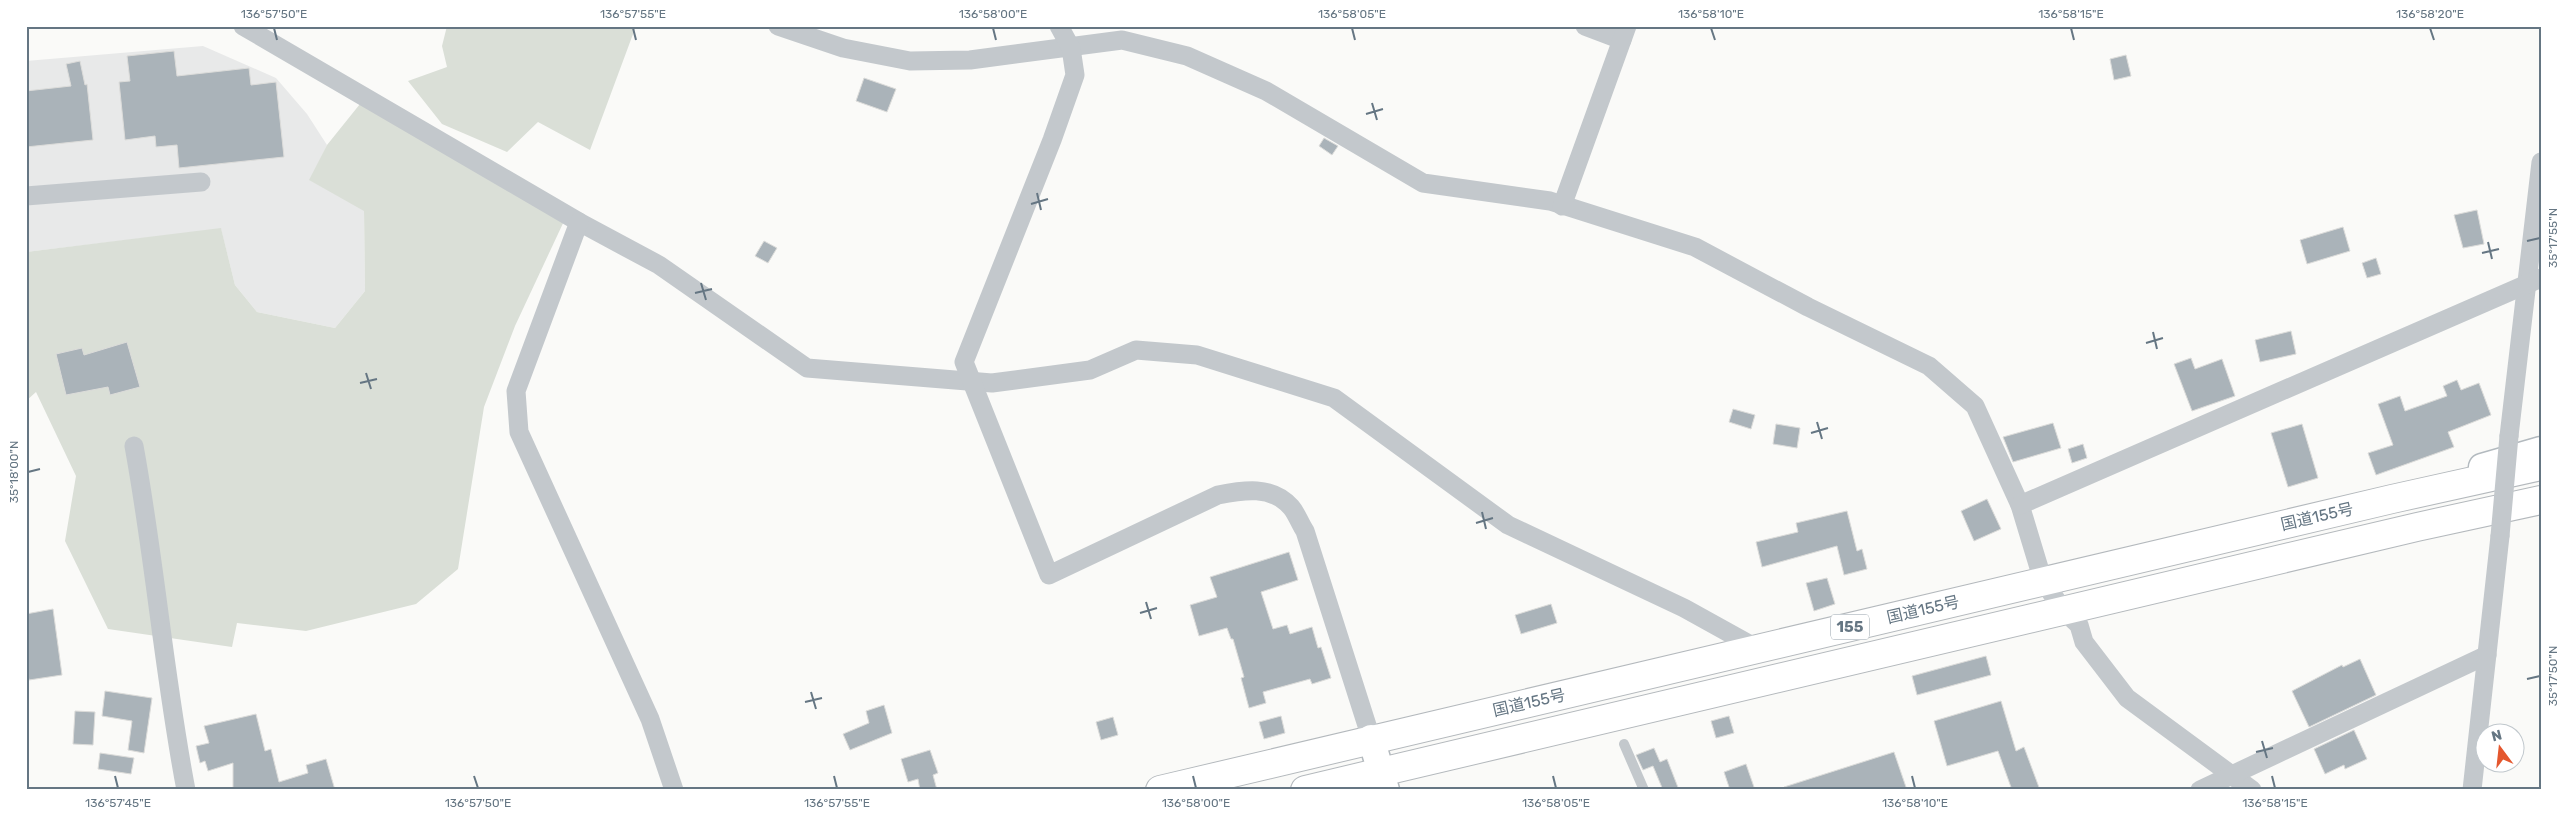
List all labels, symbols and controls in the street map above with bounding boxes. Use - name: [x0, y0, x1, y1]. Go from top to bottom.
- text: 136°57'50"E: [241, 7, 307, 21]
- text: 136°57'55"E: [600, 7, 666, 21]
- text: 136°58'00"E: [959, 7, 1027, 21]
- text: 136°58'05"E: [1318, 7, 1386, 21]
- text: 136°58'10"E: [1678, 7, 1744, 21]
- text: 136°58'15"E: [2038, 7, 2104, 21]
- text: 136°58'20"E: [2396, 7, 2464, 21]
- text: 35°17'55"N: [2546, 208, 2560, 268]
- text: 35°18'00"N: [7, 441, 21, 503]
- street label: 国道155号: [2279, 499, 2355, 534]
- street label: 国道155号: [1885, 592, 1961, 627]
- road number: 155: [1831, 614, 1869, 640]
- text: 35°17'50"N: [2546, 646, 2560, 706]
- street label: 国道155号: [1491, 685, 1567, 720]
- north arrow: [2474, 724, 2524, 774]
- text: N: [2490, 726, 2504, 745]
- text: 136°57'45"E: [85, 796, 151, 810]
- text: 136°57'50"E: [445, 796, 511, 810]
- text: 136°57'55"E: [804, 796, 870, 810]
- text: 136°58'00"E: [1162, 796, 1230, 810]
- text: 136°58'05"E: [1522, 796, 1590, 810]
- text: 136°58'10"E: [1882, 796, 1948, 810]
- text: 136°58'15"E: [2242, 796, 2308, 810]

